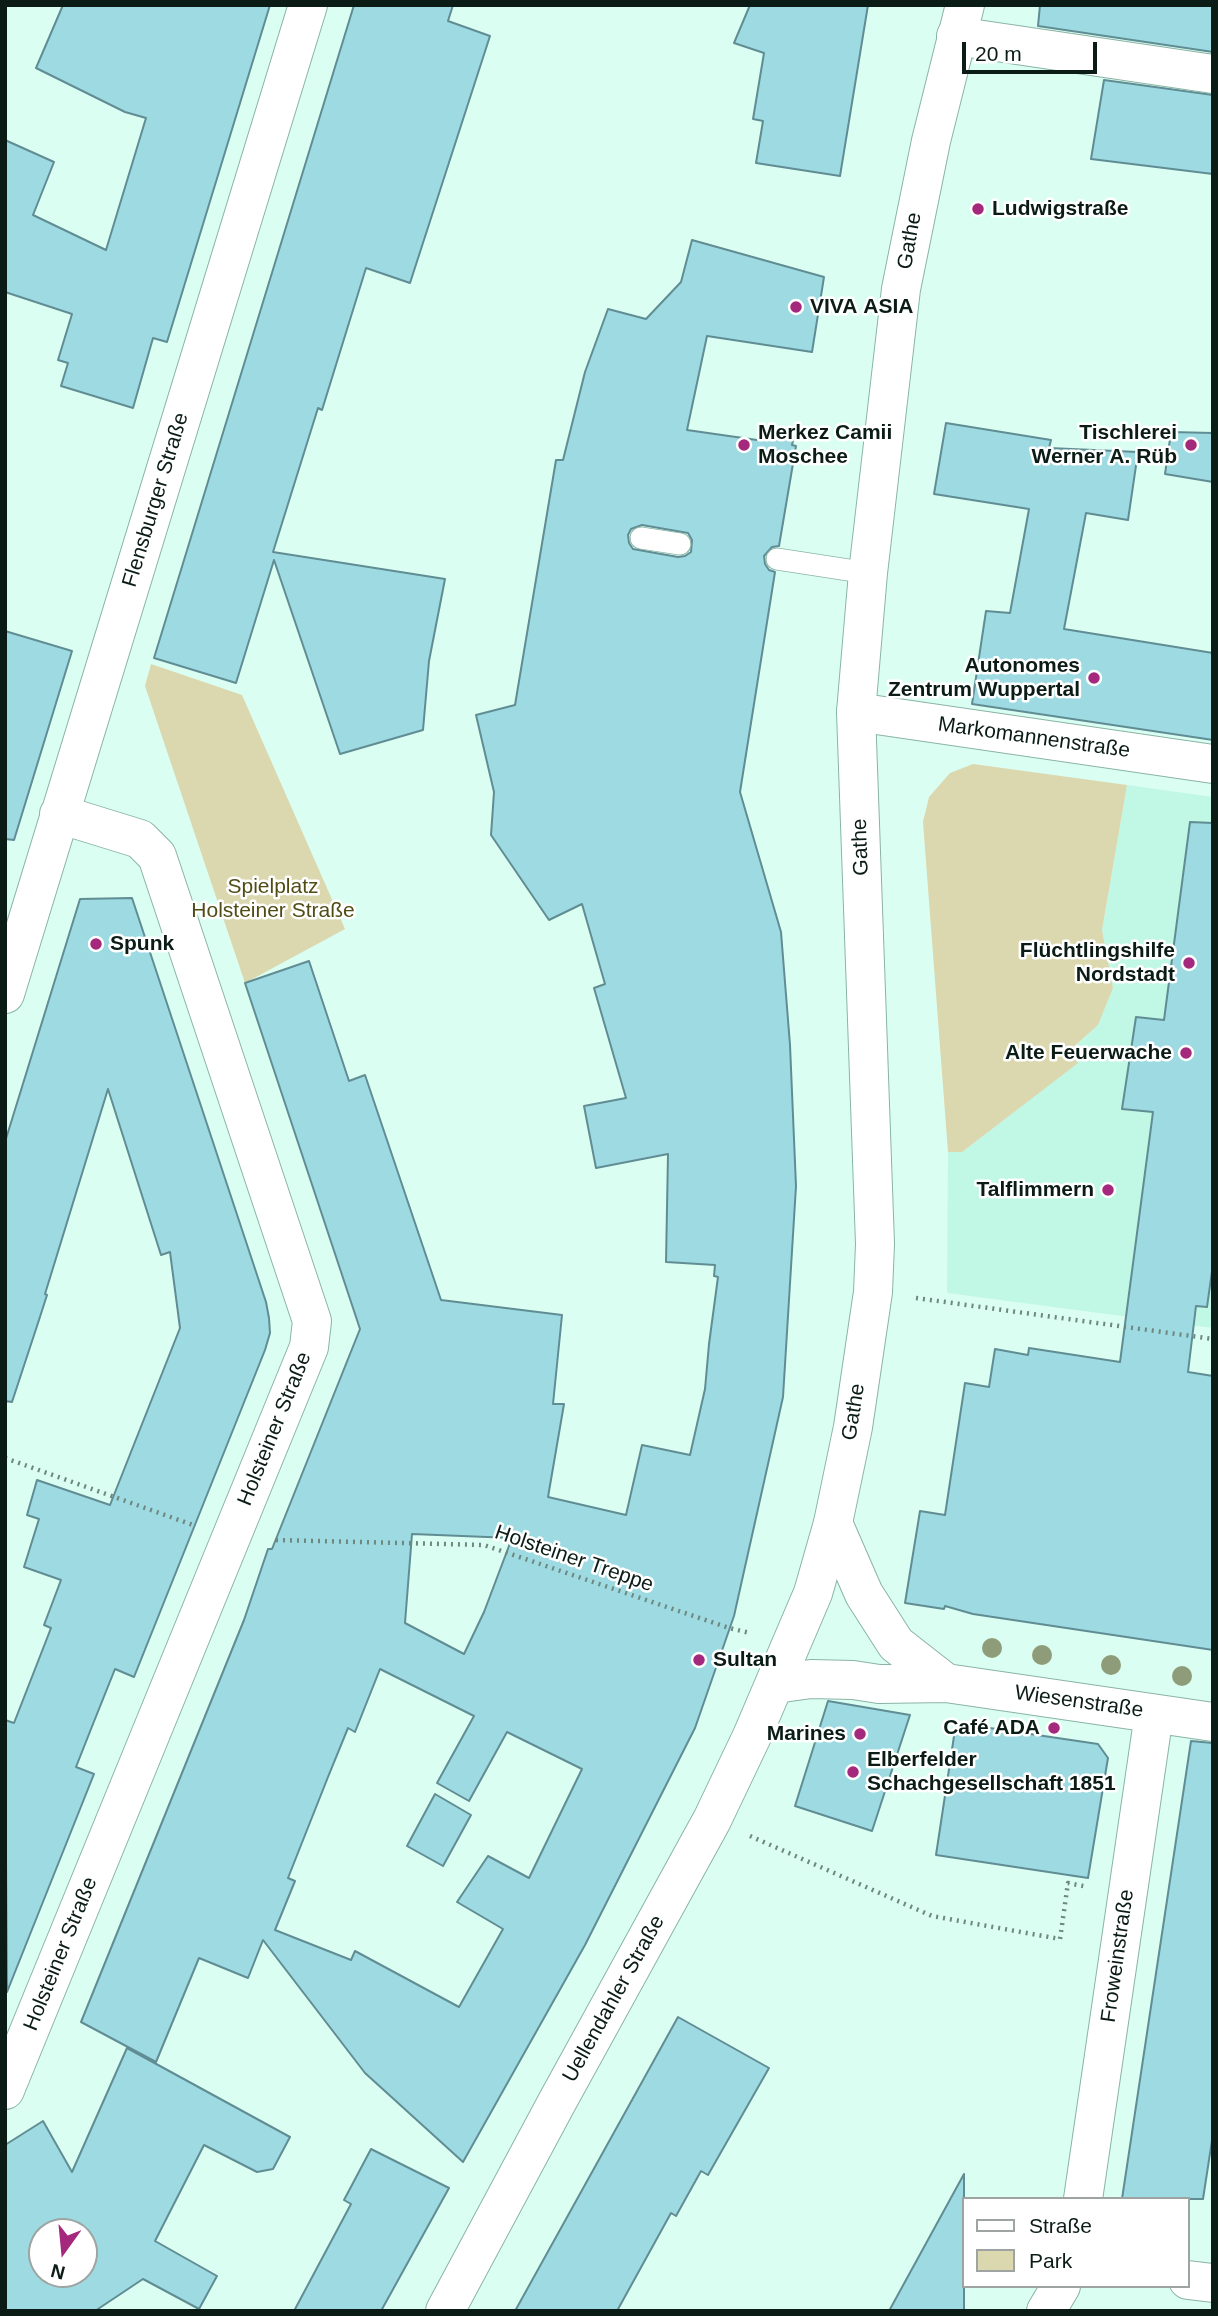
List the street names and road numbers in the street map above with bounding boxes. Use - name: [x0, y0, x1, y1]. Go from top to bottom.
- street label: Gathe: [893, 211, 927, 271]
- street label: Flensburger Straße: [118, 410, 194, 590]
- street label: Markomannenstraße: [936, 712, 1132, 764]
- street label: Gathe: [847, 818, 875, 876]
- street label: Holsteiner Straße: [233, 1349, 317, 1509]
- street label: Gathe: [837, 1382, 871, 1442]
- street label: Holsteiner Treppe: [491, 1520, 657, 1598]
- street label: Wiesenstraße: [1013, 1681, 1145, 1723]
- street label: Holsteiner Straße: [19, 1874, 103, 2034]
- street label: Froweinstraße: [1096, 1888, 1140, 2024]
- street label: Uellendahler Straße: [558, 1911, 670, 2087]

